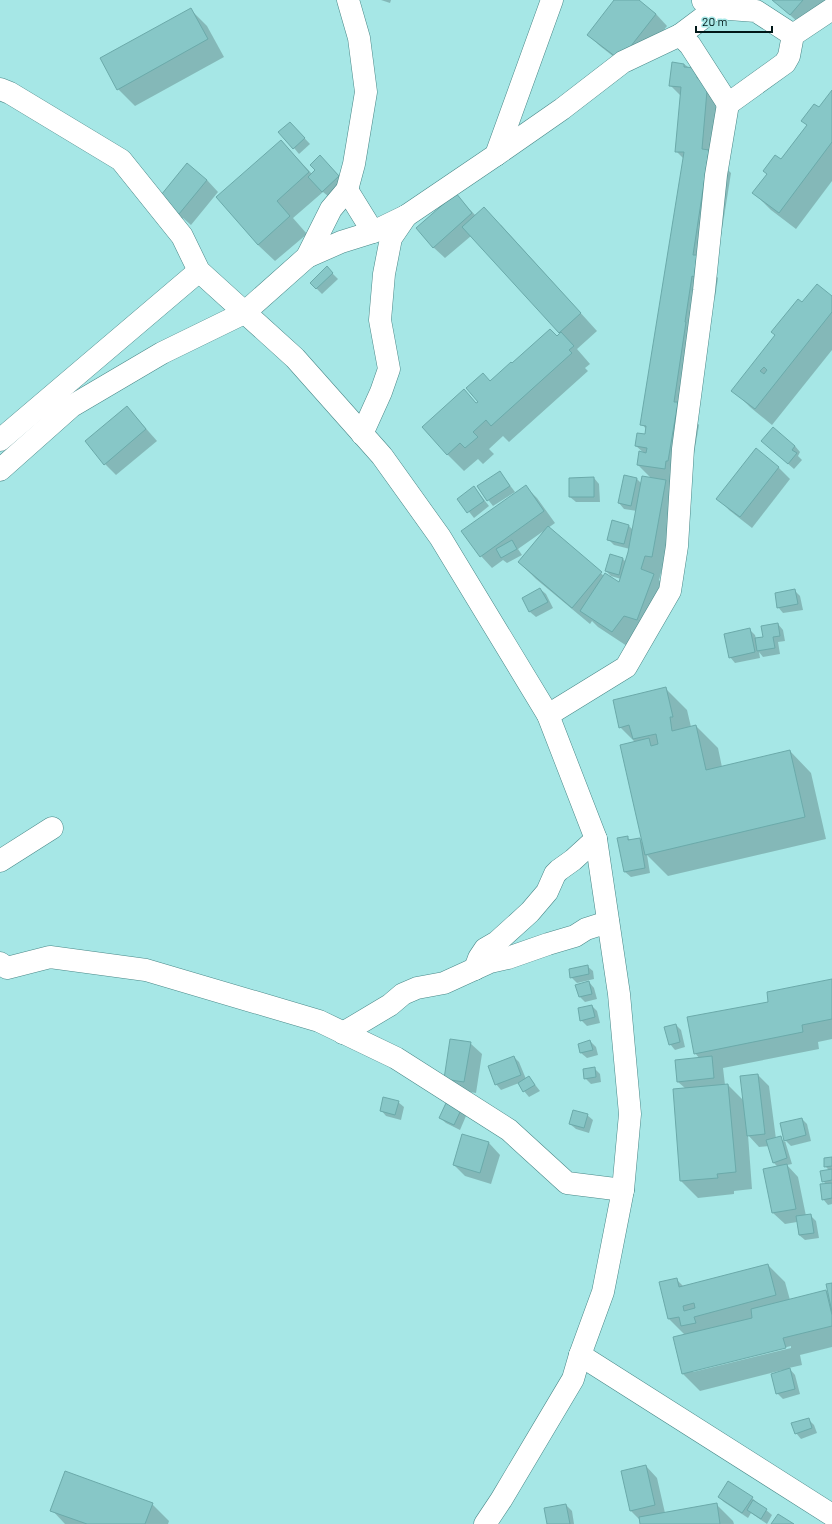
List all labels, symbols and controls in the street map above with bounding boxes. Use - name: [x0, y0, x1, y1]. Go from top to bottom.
- scale bar: [696, 8, 772, 34]
- text: 20 m: [702, 14, 728, 28]

